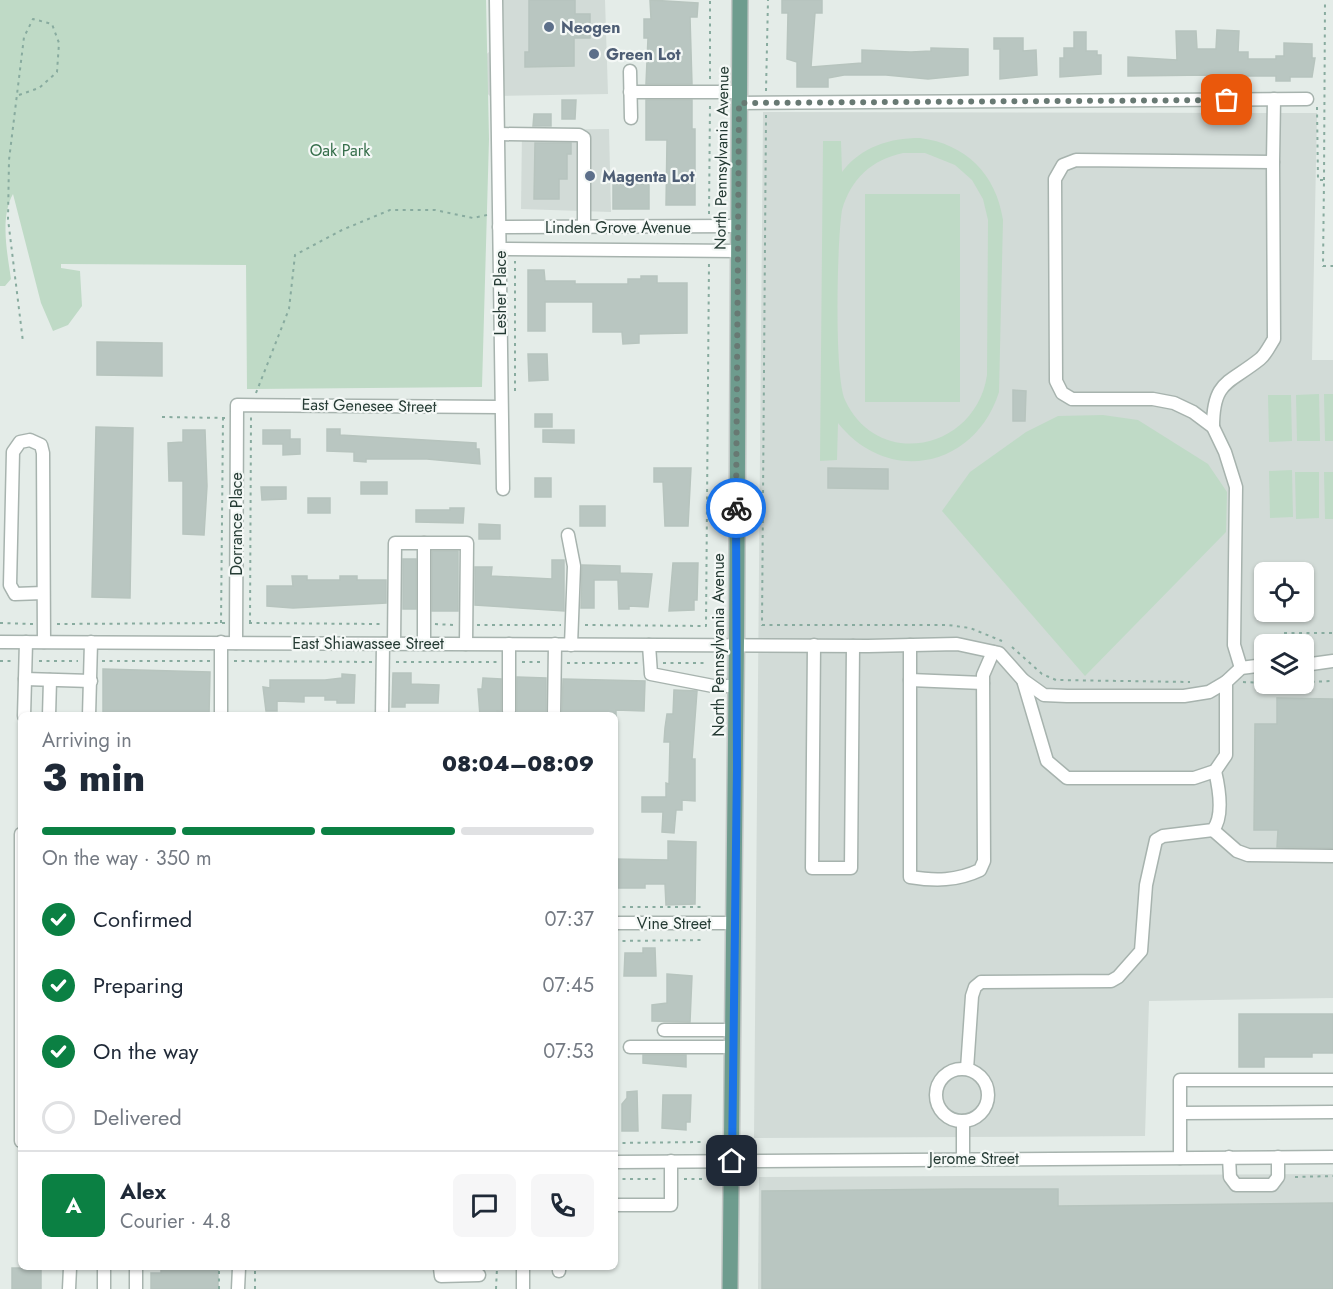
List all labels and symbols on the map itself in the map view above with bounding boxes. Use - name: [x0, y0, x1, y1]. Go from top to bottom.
- place label: Neogen: [561, 16, 620, 39]
- marker: Neogen: [542, 20, 556, 34]
- place label: Green Lot: [606, 43, 682, 66]
- marker: Green Lot: [587, 47, 601, 61]
- street label: North Pennsylvania Avenue: [708, 66, 735, 250]
- pin: [1201, 74, 1252, 125]
- park label: Oak Park: [310, 139, 371, 162]
- place label: Magenta Lot: [602, 165, 695, 188]
- marker: Magenta Lot: [583, 169, 597, 183]
- street label: Linden Grove Avenue: [545, 216, 691, 239]
- street label: Lesher Place: [489, 251, 512, 335]
- street label: East Genesee Street: [301, 393, 437, 418]
- street label: Dorrance Place: [225, 472, 248, 576]
- courier: [706, 478, 766, 538]
- street label: North Pennsylvania Avenue: [707, 553, 730, 737]
- street label: East Shiawassee Street: [292, 632, 444, 655]
- street label: Vine Street: [637, 912, 711, 935]
- pin: [706, 1135, 757, 1186]
- street label: Jerome Street: [927, 1147, 1019, 1170]

